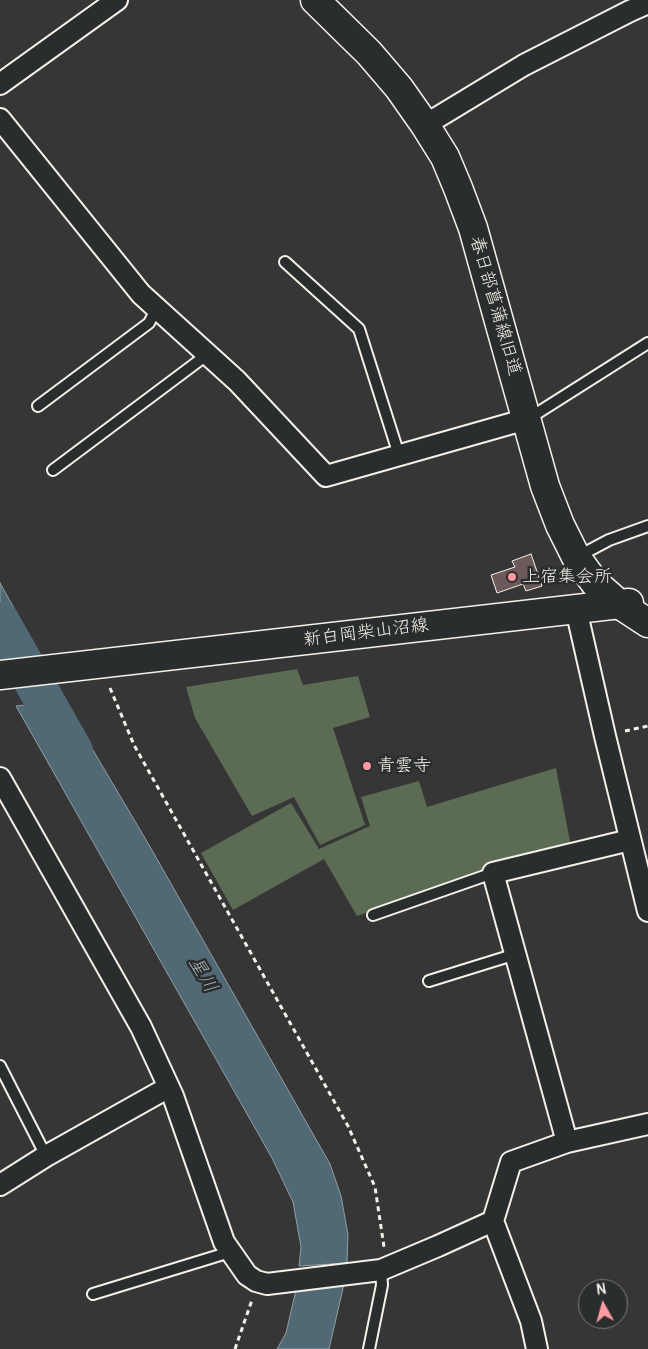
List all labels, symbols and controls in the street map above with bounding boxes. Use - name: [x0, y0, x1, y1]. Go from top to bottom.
- street label: 春日部菖蒲線旧道: [465, 234, 525, 378]
- place label: 上宿集会所: [522, 566, 612, 588]
- marker: 上宿集会所: [506, 571, 518, 583]
- street label: 新白岡柴山沼線: [302, 615, 430, 651]
- place label: 青雲寺: [377, 755, 431, 777]
- marker: 青雲寺: [361, 760, 373, 772]
- water label: 星川: [183, 953, 221, 997]
- north arrow: [578, 1279, 628, 1329]
- text: N: [595, 1281, 607, 1299]

